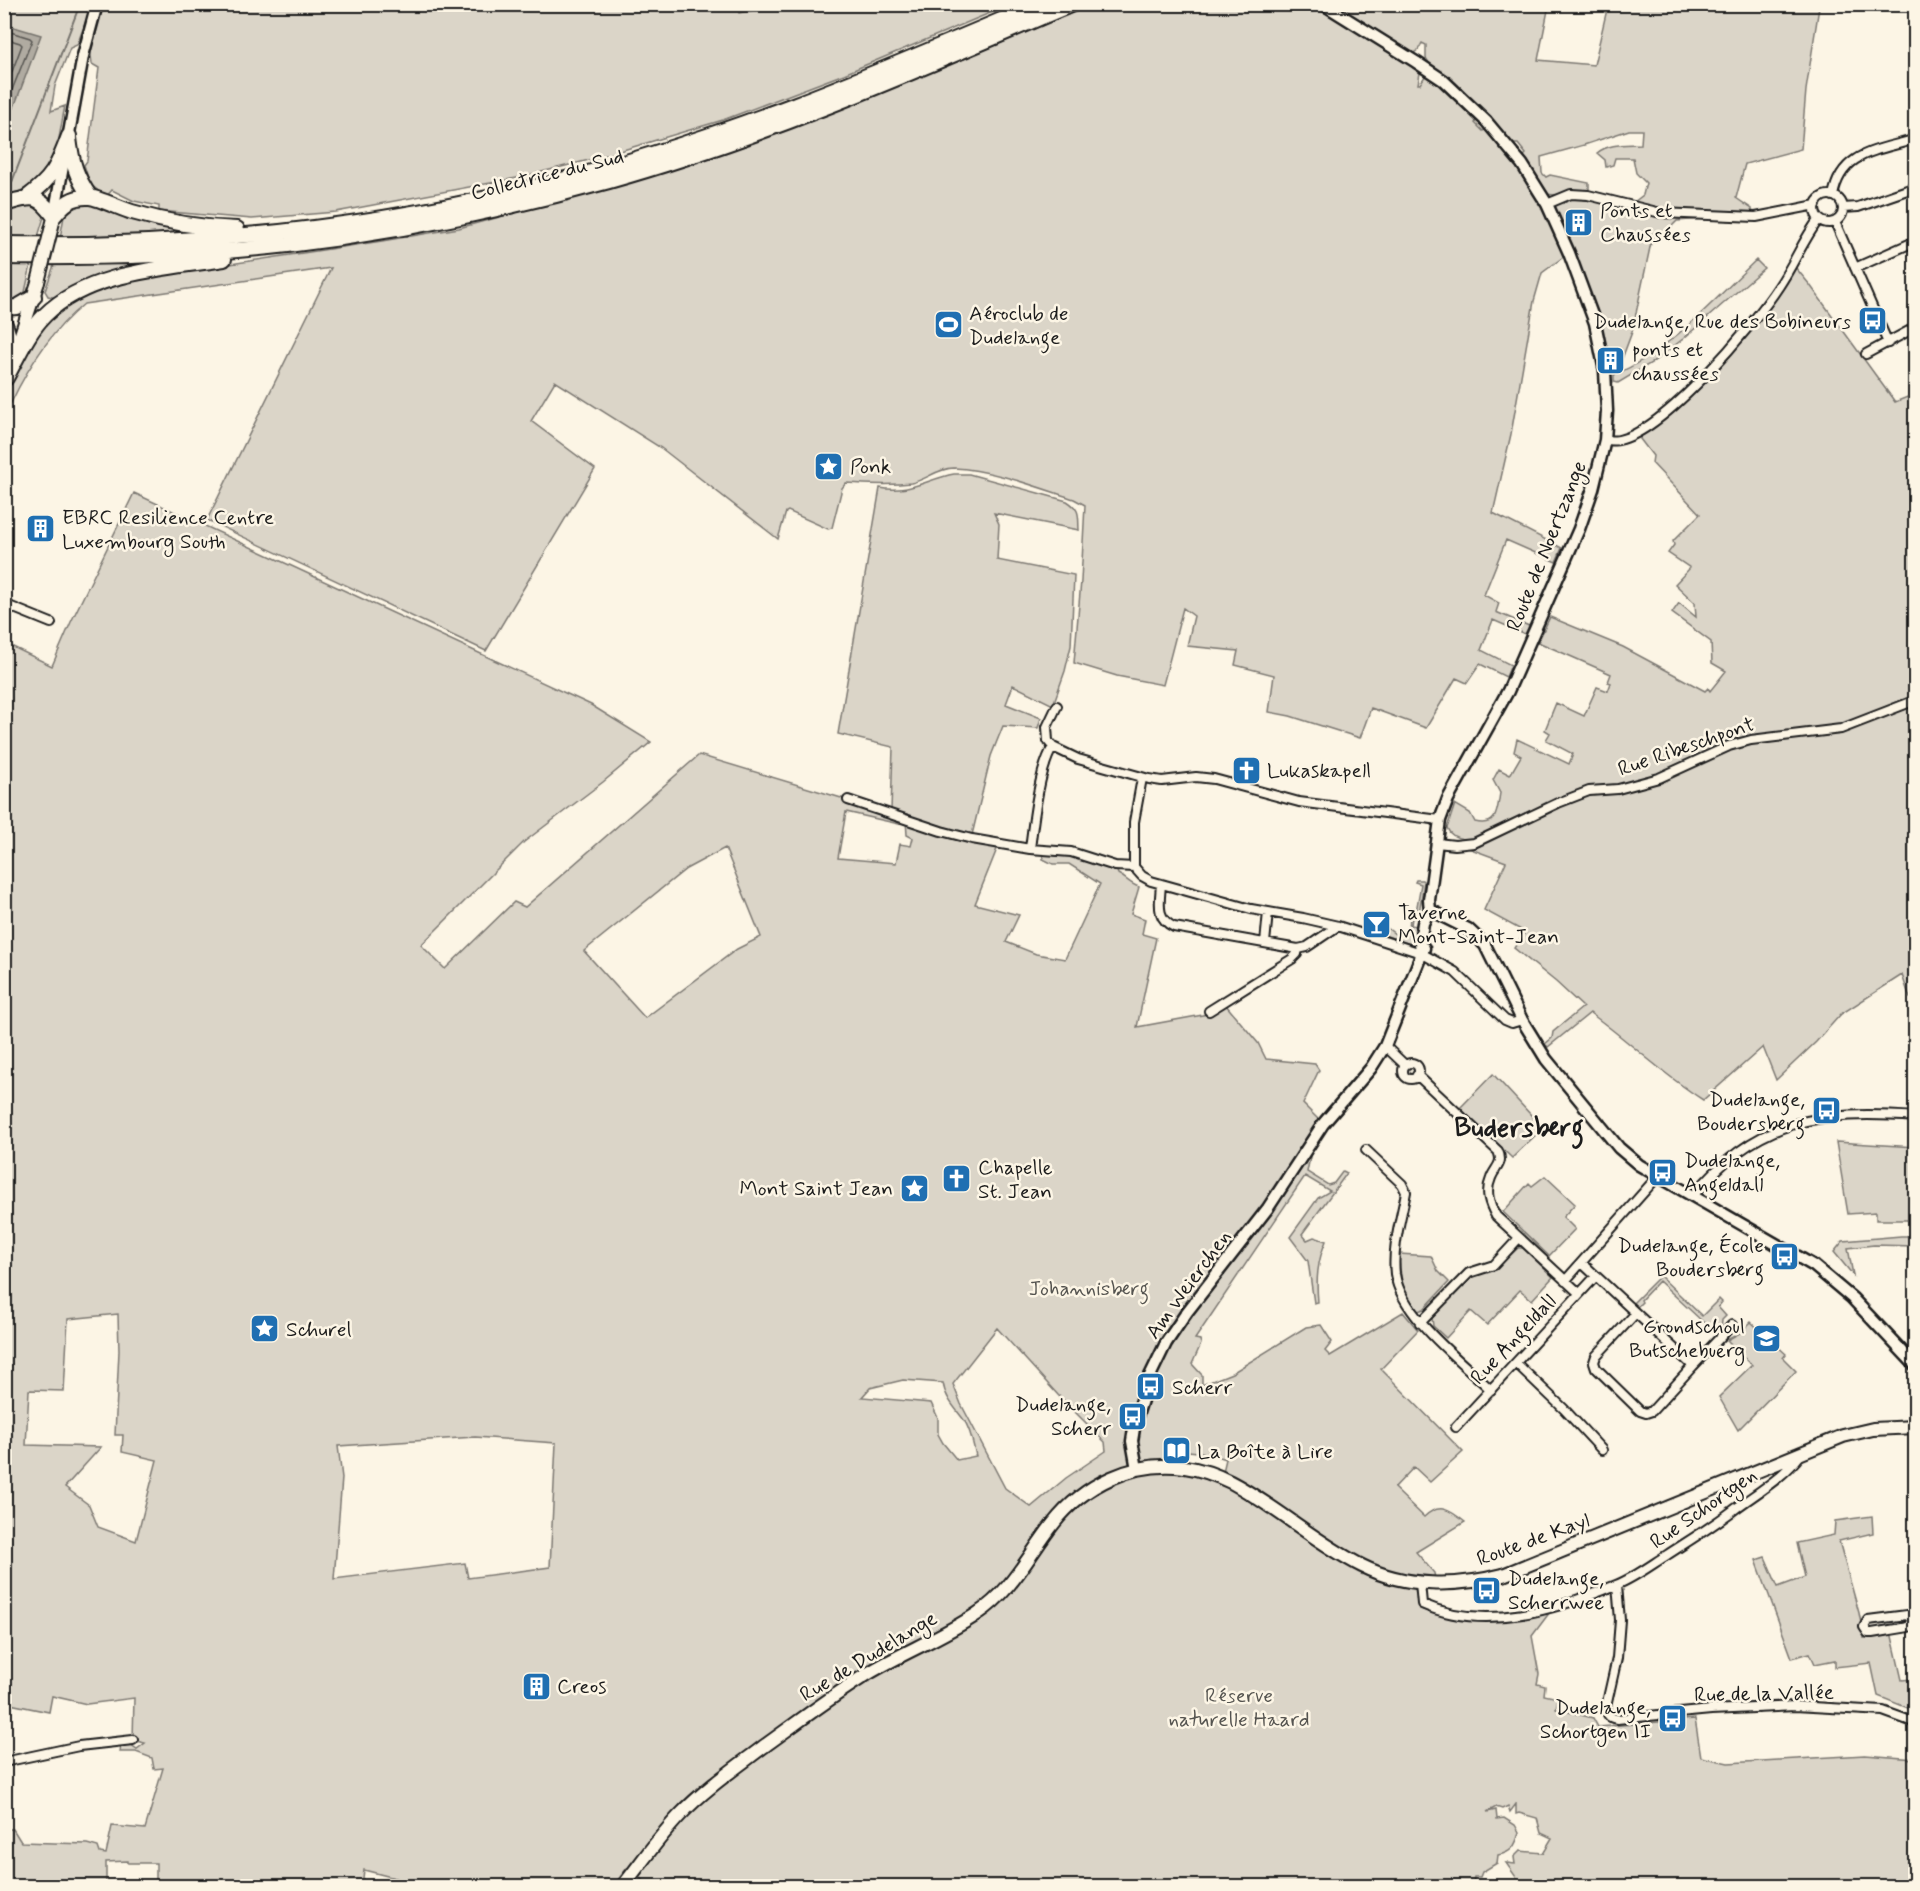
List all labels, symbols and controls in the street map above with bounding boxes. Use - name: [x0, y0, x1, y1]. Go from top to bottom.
- street label: Collectrice du Sud: [468, 142, 627, 207]
- place label: Ponts et Chaussées: [1600, 197, 1691, 249]
- building icon: Ponts et Chaussées: [1563, 206, 1595, 238]
- place label: Aéroclub de Dudelange: [969, 300, 1068, 354]
- bus stop icon: Dudelange, Rue des Bobineurs: [1856, 305, 1888, 337]
- place label: Dudelange, Rue des Bobineurs: [1593, 308, 1851, 338]
- sports icon: Aéroclub de Dudelange: [932, 309, 964, 341]
- place label: ponts et chaussées: [1632, 336, 1719, 388]
- building icon: ponts et chaussées: [1595, 345, 1627, 377]
- place icon: Ponk: [813, 450, 845, 482]
- place label: Ponk: [850, 453, 891, 481]
- street label: Route de Noertzange: [1500, 457, 1595, 636]
- place label: EBRC Resilience Centre Luxembourg South: [62, 504, 274, 557]
- building icon: EBRC Resilience Centre Luxembourg South: [25, 513, 57, 545]
- street label: Rue Ribeschpont: [1614, 710, 1759, 783]
- church icon: Lukaskapell: [1230, 754, 1262, 786]
- place label: Lukaskapell: [1267, 757, 1371, 785]
- place label: Taverne Mont-Saint-Jean: [1398, 899, 1559, 951]
- bar icon: Taverne Mont-Saint-Jean: [1361, 908, 1393, 940]
- place label: Dudelange, Boudersberg: [1697, 1086, 1805, 1140]
- bus stop icon: Dudelange, Boudersberg: [1810, 1095, 1842, 1127]
- district label: Budersberg: [1454, 1111, 1584, 1149]
- place label: Dudelange, Angeldall: [1684, 1147, 1780, 1201]
- place label: Chapelle St. Jean: [978, 1154, 1053, 1206]
- bus stop icon: Dudelange, Angeldall: [1647, 1156, 1679, 1188]
- church icon: Chapelle St. Jean: [941, 1163, 973, 1195]
- place icon: Mont Saint Jean: [898, 1172, 930, 1204]
- place label: Mont Saint Jean: [739, 1175, 893, 1203]
- street label: Am Weierchen: [1140, 1224, 1238, 1345]
- place label: Dudelange, École Boudersberg: [1617, 1232, 1764, 1286]
- bus stop icon: Dudelange, École Boudersberg: [1769, 1241, 1801, 1273]
- park label: Johannisberg: [1029, 1275, 1149, 1305]
- street label: Rue Angeldall: [1464, 1288, 1565, 1393]
- place icon: Schurel: [249, 1313, 281, 1345]
- place label: Grondschoul Butschebuerg: [1629, 1313, 1745, 1366]
- place label: Schurel: [286, 1316, 352, 1344]
- school or university icon: Grondschoul Butschebuerg: [1750, 1322, 1782, 1354]
- bus stop icon: Scherr: [1135, 1371, 1167, 1403]
- place label: Scherr: [1172, 1374, 1232, 1402]
- place label: Dudelange, Scherr: [1015, 1391, 1111, 1443]
- bus stop icon: Dudelange, Scherr: [1116, 1400, 1148, 1432]
- library icon: La Boîte à Lire: [1160, 1435, 1192, 1467]
- place label: La Boîte à Lire: [1197, 1438, 1333, 1466]
- street label: Rue Schortgen: [1645, 1462, 1763, 1557]
- street label: Route de Kayl: [1473, 1507, 1594, 1573]
- place label: Dudelange, Scherrwee: [1508, 1565, 1604, 1617]
- bus stop icon: Dudelange, Scherrwee: [1471, 1574, 1503, 1606]
- street label: Rue de Dudelange: [795, 1605, 943, 1710]
- building icon: Creos: [520, 1670, 552, 1702]
- place label: Creos: [557, 1673, 606, 1701]
- street label: Rue de la Vallée: [1694, 1679, 1834, 1709]
- park label: Réserve naturelle Haard: [1168, 1682, 1310, 1734]
- place label: Dudelange, Schortgen II: [1540, 1694, 1651, 1747]
- bus stop icon: Dudelange, Schortgen II: [1656, 1703, 1688, 1735]

